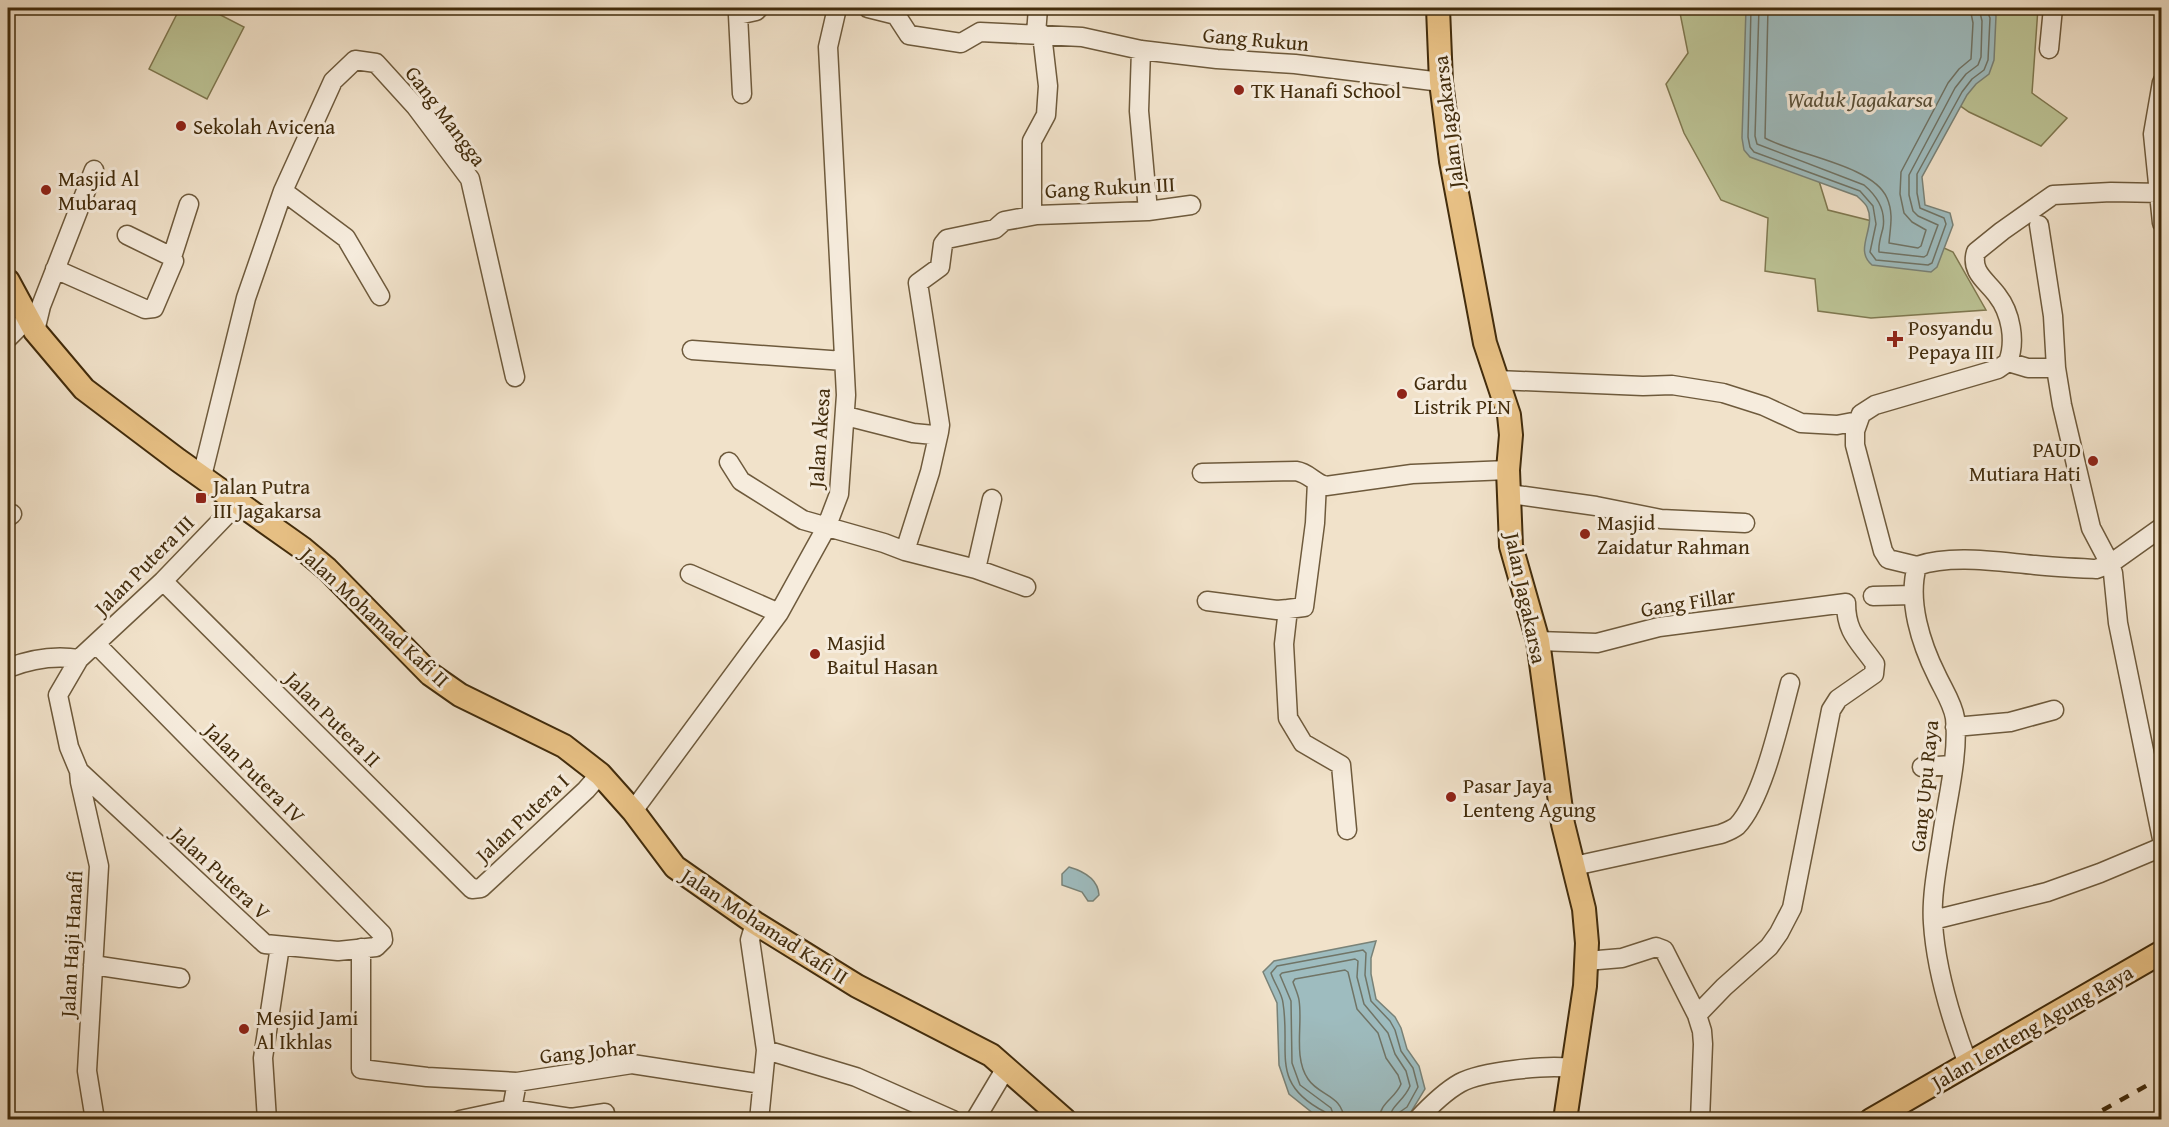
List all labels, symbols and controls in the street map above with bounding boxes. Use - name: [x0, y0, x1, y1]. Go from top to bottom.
- street label: Gang Rukun: [1202, 19, 1311, 59]
- street label: Jalan Jagakarsa: [1424, 54, 1472, 193]
- street label: Gang Mangga: [398, 59, 494, 173]
- place label: TK Hanafi School: [1251, 75, 1401, 106]
- marker: TK Hanafi School: [1232, 83, 1246, 97]
- water label: Waduk Jagakarsa: [1787, 83, 1933, 115]
- place label: Sekolah Avicena: [193, 111, 335, 142]
- marker: Sekolah Avicena: [174, 119, 188, 133]
- place label: Masjid Al Mubaraq: [58, 163, 140, 218]
- street label: Gang Rukun III: [1044, 168, 1176, 206]
- marker: Masjid Al Mubaraq: [39, 183, 53, 197]
- place label: Posyandu Pepaya III: [1908, 312, 1994, 367]
- marker: Posyandu Pepaya III: [1886, 330, 1904, 348]
- place label: Gardu Listrik PLN: [1414, 367, 1511, 422]
- street label: Jalan Akesa: [800, 387, 838, 492]
- marker: Gardu Listrik PLN: [1395, 387, 1409, 401]
- place label: PAUD Mutiara Hati: [1969, 434, 2081, 489]
- marker: PAUD Mutiara Hati: [2086, 454, 2100, 468]
- place label: Jalan Putra III Jagakarsa: [210, 471, 321, 526]
- marker: Jalan Putra III Jagakarsa: [194, 491, 208, 505]
- place label: Masjid Zaidatur Rahman: [1597, 507, 1750, 562]
- street label: Jalan Putera III: [85, 508, 201, 624]
- street label: Jalan Jagakarsa: [1496, 527, 1555, 666]
- marker: Masjid Zaidatur Rahman: [1578, 527, 1592, 541]
- street label: Jalan Mohamad Kafi II: [291, 538, 456, 694]
- street label: Gang Fillar: [1638, 579, 1738, 625]
- place label: Masjid Baitul Hasan: [827, 627, 938, 682]
- marker: Masjid Baitul Hasan: [808, 647, 822, 661]
- street label: Jalan Putera II: [276, 662, 388, 774]
- street label: Jalan Putera IV: [195, 713, 313, 831]
- street label: Gang Upu Raya: [1902, 718, 1946, 853]
- street label: Jalan Putera I: [466, 766, 576, 872]
- place label: Pasar Jaya Lenteng Agung: [1463, 770, 1596, 825]
- marker: Pasar Jaya Lenteng Agung: [1444, 790, 1458, 804]
- street label: Jalan Putera V: [162, 817, 278, 927]
- street label: Jalan Mohamad Kafi II: [673, 859, 855, 992]
- street label: Jalan Haji Hanafi: [52, 869, 90, 1021]
- street label: Jalan Lenteng Agung Raya: [1923, 956, 2139, 1099]
- place label: Mesjid Jami Al Ikhlas: [256, 1002, 358, 1057]
- marker: Mesjid Jami Al Ikhlas: [237, 1022, 251, 1036]
- street label: Gang Johar: [538, 1030, 638, 1071]

